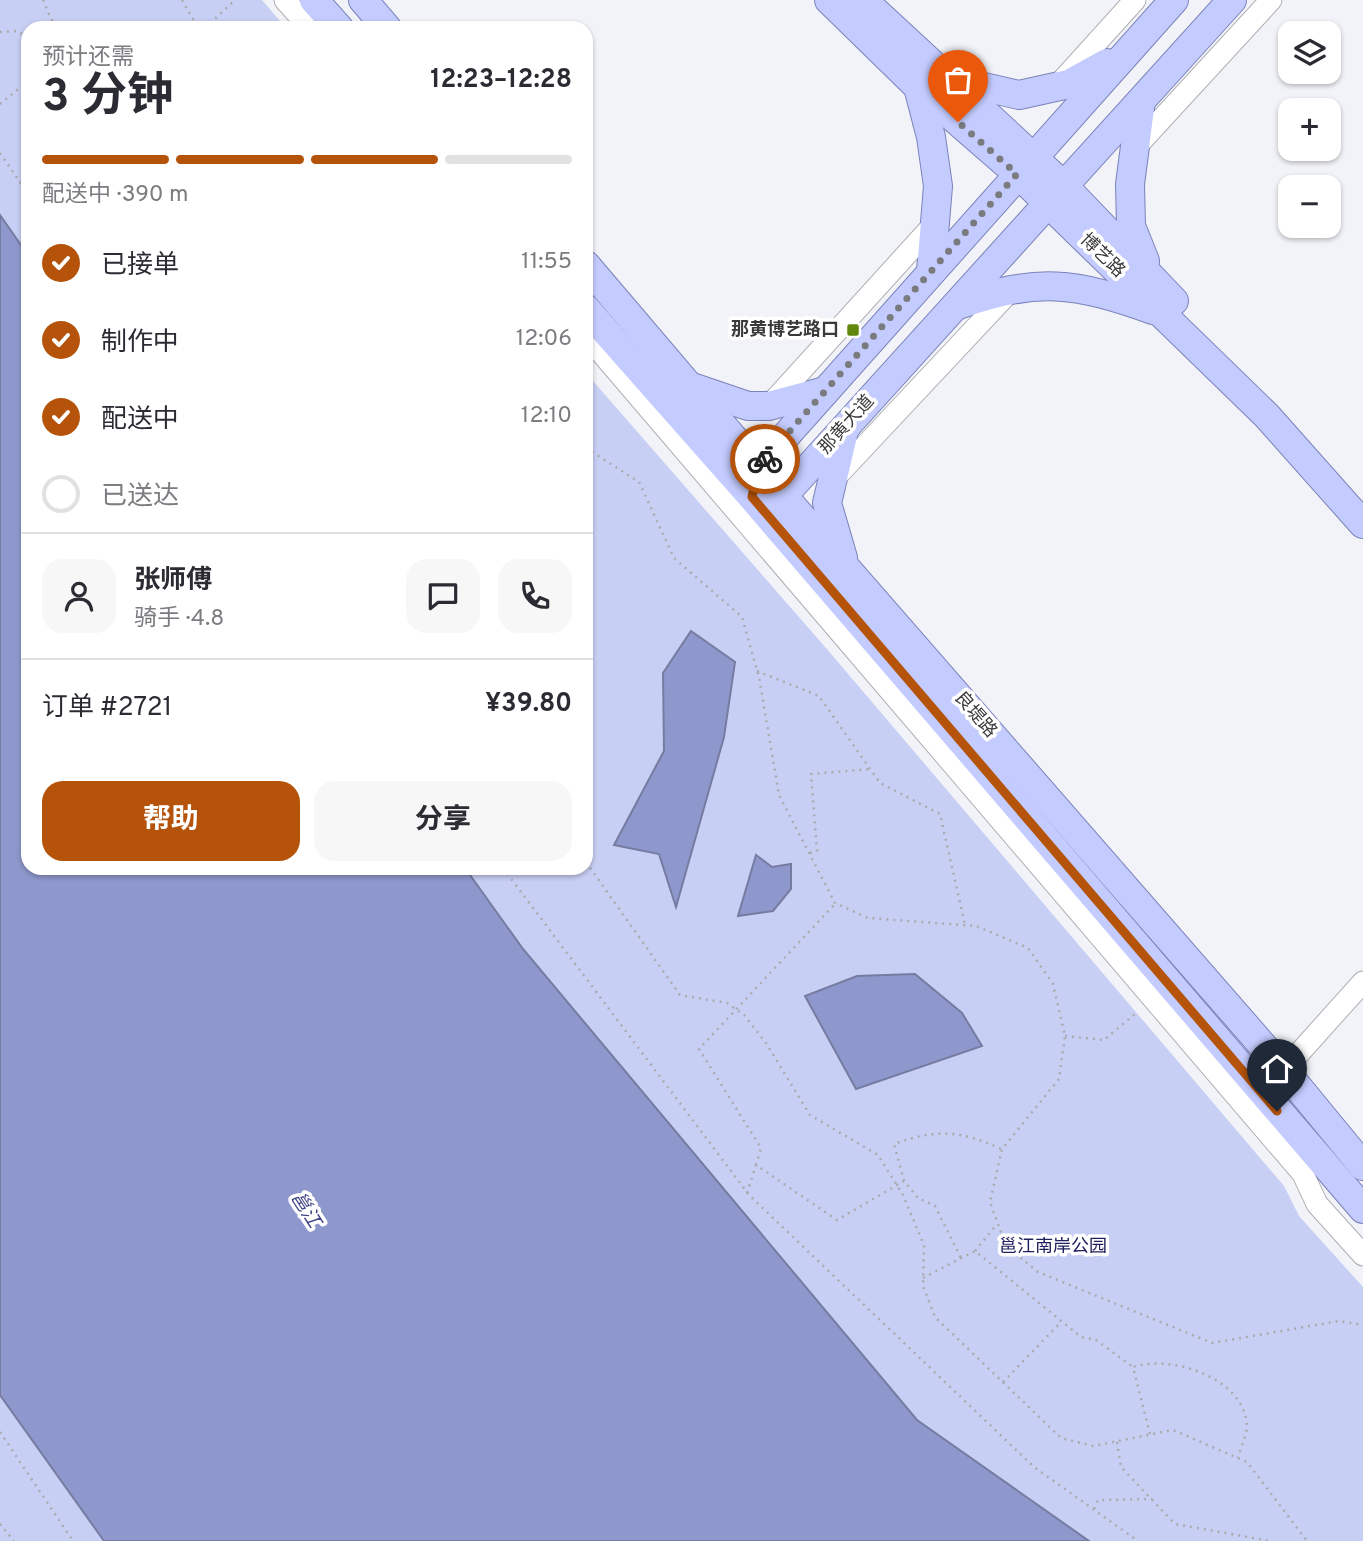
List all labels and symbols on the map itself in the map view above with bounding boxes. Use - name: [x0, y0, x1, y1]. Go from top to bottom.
- pin: [928, 50, 988, 122]
- street label: 博艺路: [1075, 229, 1129, 283]
- place label: 那黄博艺路口: [731, 319, 839, 342]
- marker: 那黄博艺路口: [845, 322, 861, 338]
- street label: 那黄大道: [814, 391, 880, 459]
- courier: [730, 424, 800, 494]
- street label: 良堤路: [949, 687, 1001, 743]
- pin: [1247, 1039, 1307, 1111]
- water label: 邕江: [285, 1188, 326, 1234]
- park label: 邕江南岸公园: [999, 1236, 1107, 1259]

